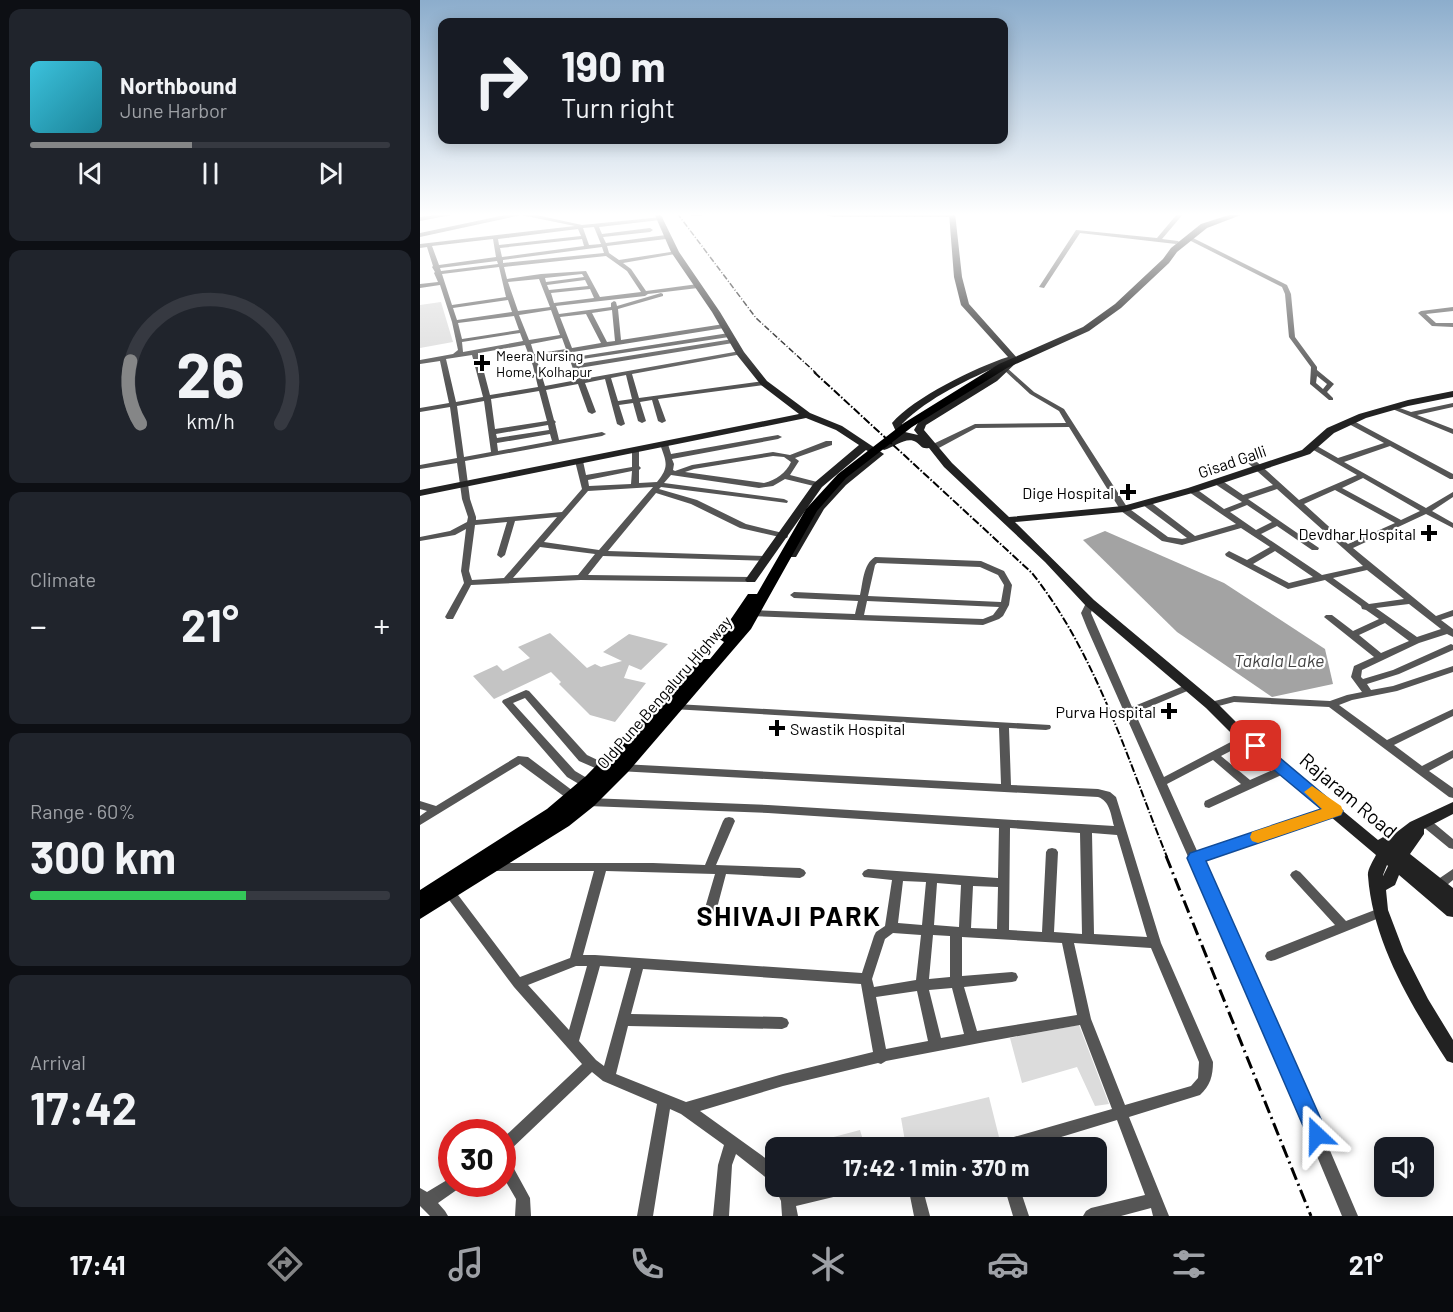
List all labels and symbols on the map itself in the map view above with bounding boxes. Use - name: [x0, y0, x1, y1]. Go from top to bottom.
- place label: Meera Nursing Home, Kolhapur: [496, 347, 592, 380]
- marker: Meera Nursing Home, Kolhapur: [473, 354, 491, 372]
- street label: Gisad Galli: [1195, 440, 1269, 482]
- place label: Dige Hospital: [1022, 483, 1114, 502]
- marker: Dige Hospital: [1119, 483, 1137, 501]
- place label: Devdhar Hospital: [1298, 524, 1416, 543]
- marker: Devdhar Hospital: [1420, 524, 1438, 542]
- street label: Old Pune Bengaluru Highway: [593, 611, 736, 772]
- water label: Takala Lake: [1234, 649, 1324, 671]
- place label: Purva Hospital: [1055, 702, 1156, 721]
- marker: Purva Hospital: [1160, 702, 1178, 720]
- marker: Swastik Hospital: [768, 719, 786, 737]
- place label: Swastik Hospital: [790, 719, 905, 738]
- pin: [1230, 720, 1281, 771]
- street label: Rajaram Road: [1295, 747, 1403, 843]
- district label: SHIVAJI PARK: [697, 899, 881, 931]
- position arrow: [1285, 1103, 1349, 1167]
- speed limit sign: 30: [438, 1119, 516, 1197]

